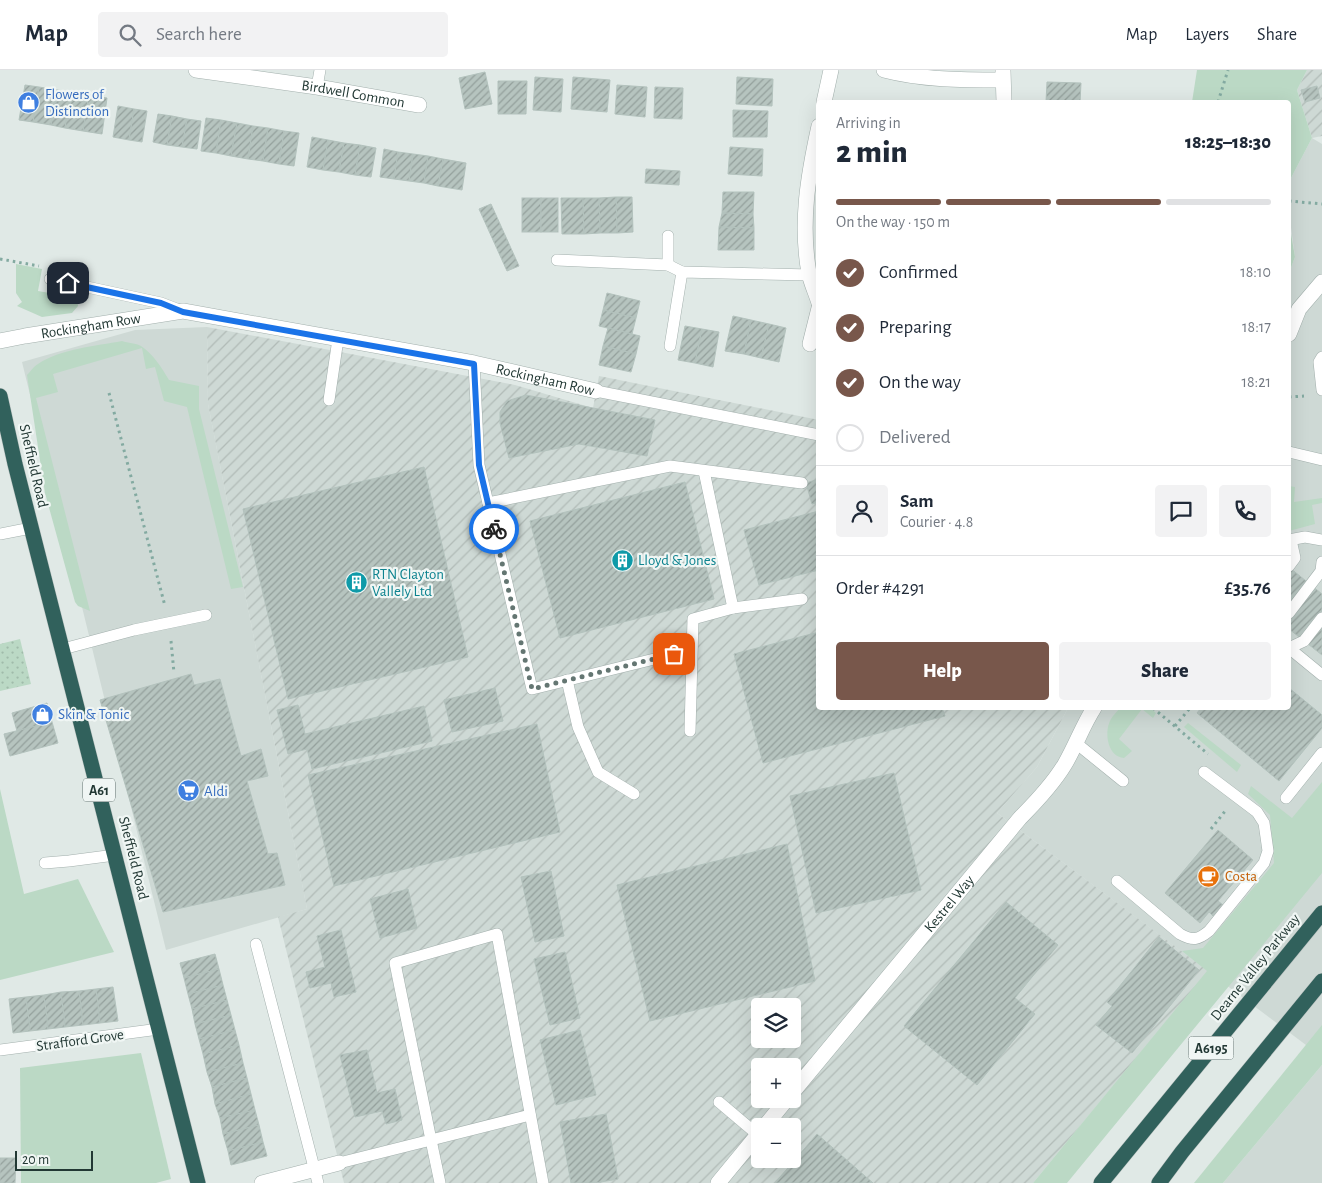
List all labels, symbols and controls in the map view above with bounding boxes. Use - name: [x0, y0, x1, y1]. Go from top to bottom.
- search box: [98, 12, 448, 57]
- icon: search: [116, 21, 144, 49]
- text: Map: [25, 22, 68, 46]
- text: Search here: [156, 25, 242, 44]
- text: Map: [1126, 26, 1157, 44]
- text: Layers: [1185, 26, 1229, 44]
- text: Share: [1257, 26, 1297, 44]
- street label: Birdwell Common: [301, 78, 406, 110]
- place label: Flowers of Distinction: [45, 87, 109, 119]
- shop icon: Flowers of Distinction: [17, 91, 41, 115]
- text: Arriving in: [836, 115, 901, 131]
- text: 18:25–18:30: [1185, 133, 1271, 152]
- text: 2 min: [836, 136, 908, 168]
- text: On the way · 150 m: [836, 214, 950, 230]
- icon: check: [836, 259, 864, 287]
- pin: [47, 262, 89, 304]
- text: Confirmed: [879, 263, 958, 282]
- text: 18:10: [1240, 264, 1271, 280]
- icon: home: [54, 269, 82, 297]
- street label: Rockingham Row: [40, 311, 142, 341]
- icon: check: [836, 314, 864, 342]
- text: Preparing: [879, 318, 952, 337]
- text: 18:17: [1242, 319, 1271, 335]
- street label: Rockingham Row: [494, 361, 596, 398]
- icon: check: [836, 369, 864, 397]
- text: On the way: [879, 373, 961, 392]
- text: 18:21: [1241, 374, 1271, 390]
- street label: Sheffield Road: [17, 423, 50, 510]
- text: Delivered: [879, 428, 951, 447]
- button: person: [836, 485, 888, 537]
- button: chat: [1155, 485, 1207, 537]
- button: phone: [1219, 485, 1271, 537]
- text: Sam: [900, 492, 934, 511]
- courier: [469, 504, 519, 554]
- text: Courier · 4.8: [900, 514, 973, 530]
- icon: bike: [480, 515, 508, 543]
- building icon: Lloyd & Jones: [610, 548, 634, 572]
- place label: Lloyd & Jones: [638, 553, 716, 568]
- place label: RTN Clayton Vallely Ltd: [372, 567, 444, 599]
- building icon: RTN Clayton Vallely Ltd: [344, 571, 368, 595]
- text: Order #4291: [836, 579, 925, 598]
- text: £35.76: [1224, 579, 1271, 598]
- pin: [653, 633, 695, 675]
- icon: bag: [660, 640, 688, 668]
- button: Help: [836, 642, 1049, 700]
- button: Share: [1059, 642, 1271, 700]
- shop icon: Skin & Tonic: [30, 702, 54, 726]
- place label: Skin & Tonic: [58, 707, 129, 722]
- road number: A61: [83, 778, 115, 802]
- supermarket icon: Aldi: [176, 779, 200, 803]
- place label: Aldi: [204, 784, 228, 799]
- street label: Sheffield Road: [116, 815, 151, 901]
- cafe icon: Costa: [1197, 864, 1221, 888]
- place label: Costa: [1225, 869, 1257, 884]
- street label: Kestrel Way: [922, 872, 978, 935]
- street label: Dearne Valley Parkway: [1208, 911, 1303, 1023]
- map controls: [751, 998, 801, 1168]
- button: layers: [751, 998, 801, 1048]
- street label: Strafford Grove: [35, 1027, 125, 1054]
- road number: A6195: [1188, 1036, 1234, 1060]
- button: +: [751, 1058, 801, 1108]
- button: −: [751, 1118, 801, 1168]
- scale bar: [15, 1148, 92, 1171]
- text: 20 m: [22, 1153, 49, 1167]

